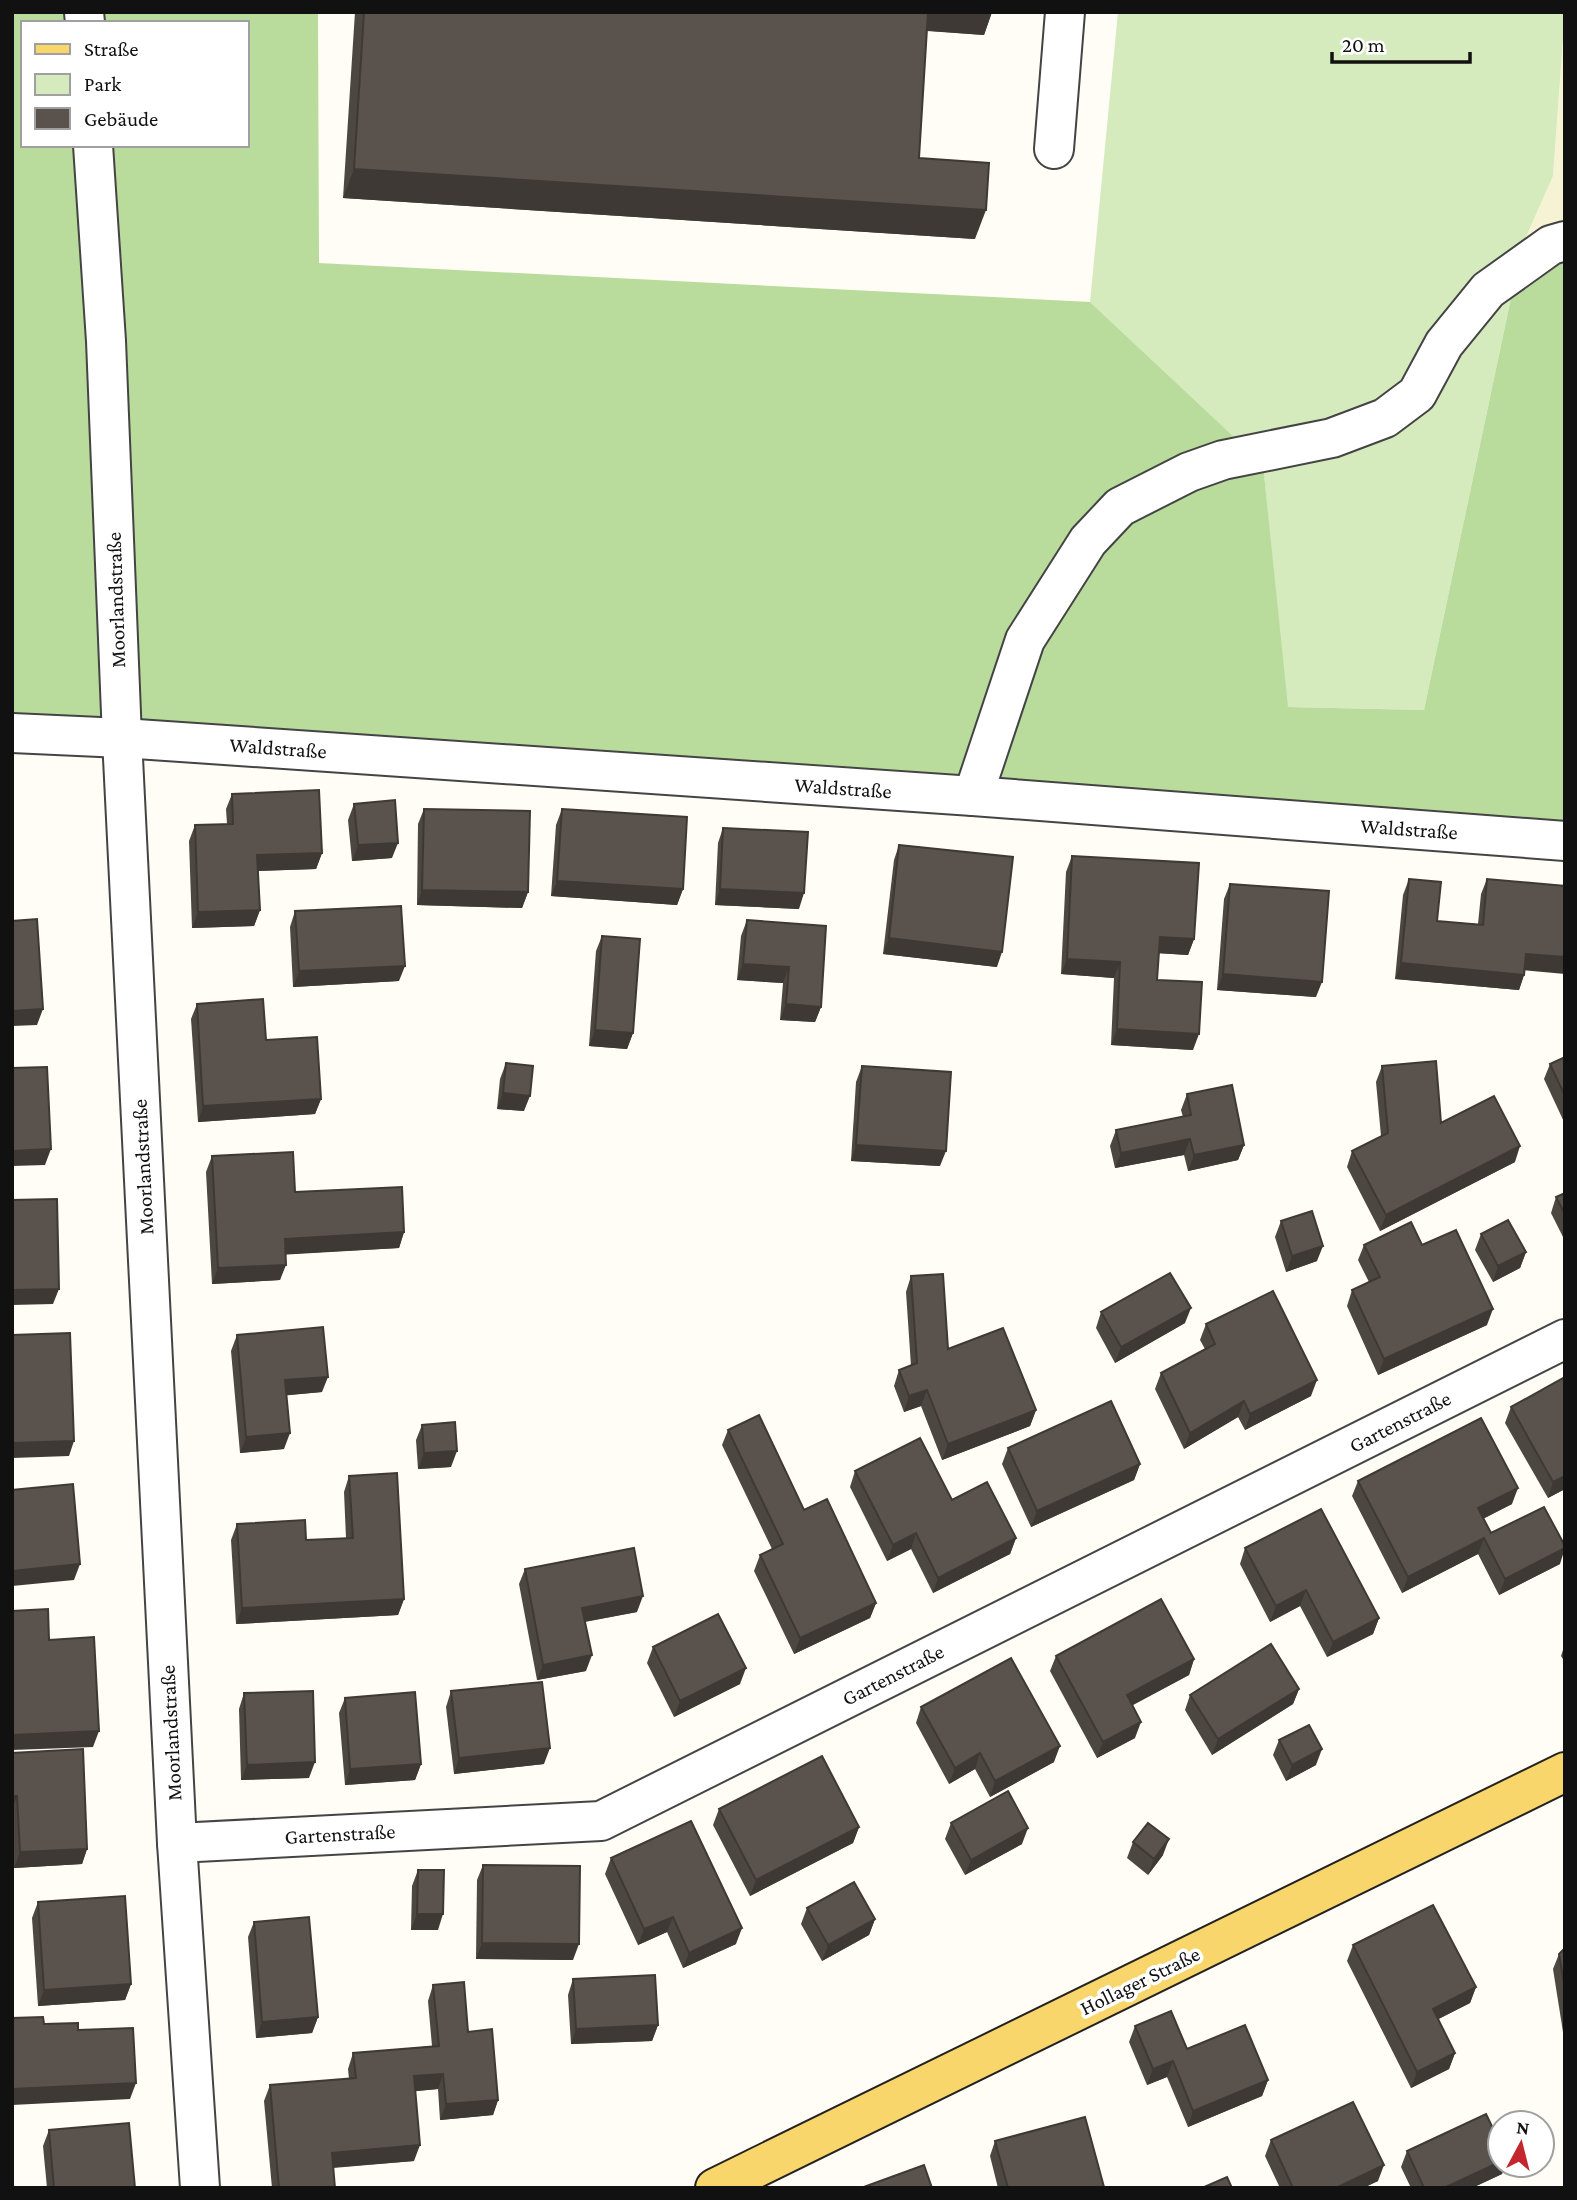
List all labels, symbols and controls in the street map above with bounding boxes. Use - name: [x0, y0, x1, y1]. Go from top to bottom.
- legend: [21, 21, 248, 147]
- scale bar: [1332, 21, 1470, 65]
- text: 20 m: [1342, 33, 1385, 57]
- text: Straße: [84, 37, 138, 61]
- text: Park: [84, 72, 121, 96]
- text: Gebäude: [84, 107, 158, 131]
- street label: Moorlandstraße: [102, 532, 130, 668]
- street label: Waldstraße: [229, 733, 327, 763]
- street label: Waldstraße: [794, 773, 892, 803]
- street label: Waldstraße: [1360, 814, 1458, 844]
- street label: Moorlandstraße: [127, 1098, 159, 1236]
- street label: Gartenstraße: [1345, 1386, 1455, 1458]
- street label: Gartenstraße: [838, 1639, 948, 1711]
- street label: Moorlandstraße: [155, 1664, 187, 1802]
- street label: Gartenstraße: [284, 1819, 396, 1849]
- street label: Hollager Straße: [1076, 1942, 1204, 2020]
- north arrow: [1486, 2109, 1556, 2179]
- text: N: [1515, 2116, 1531, 2139]

